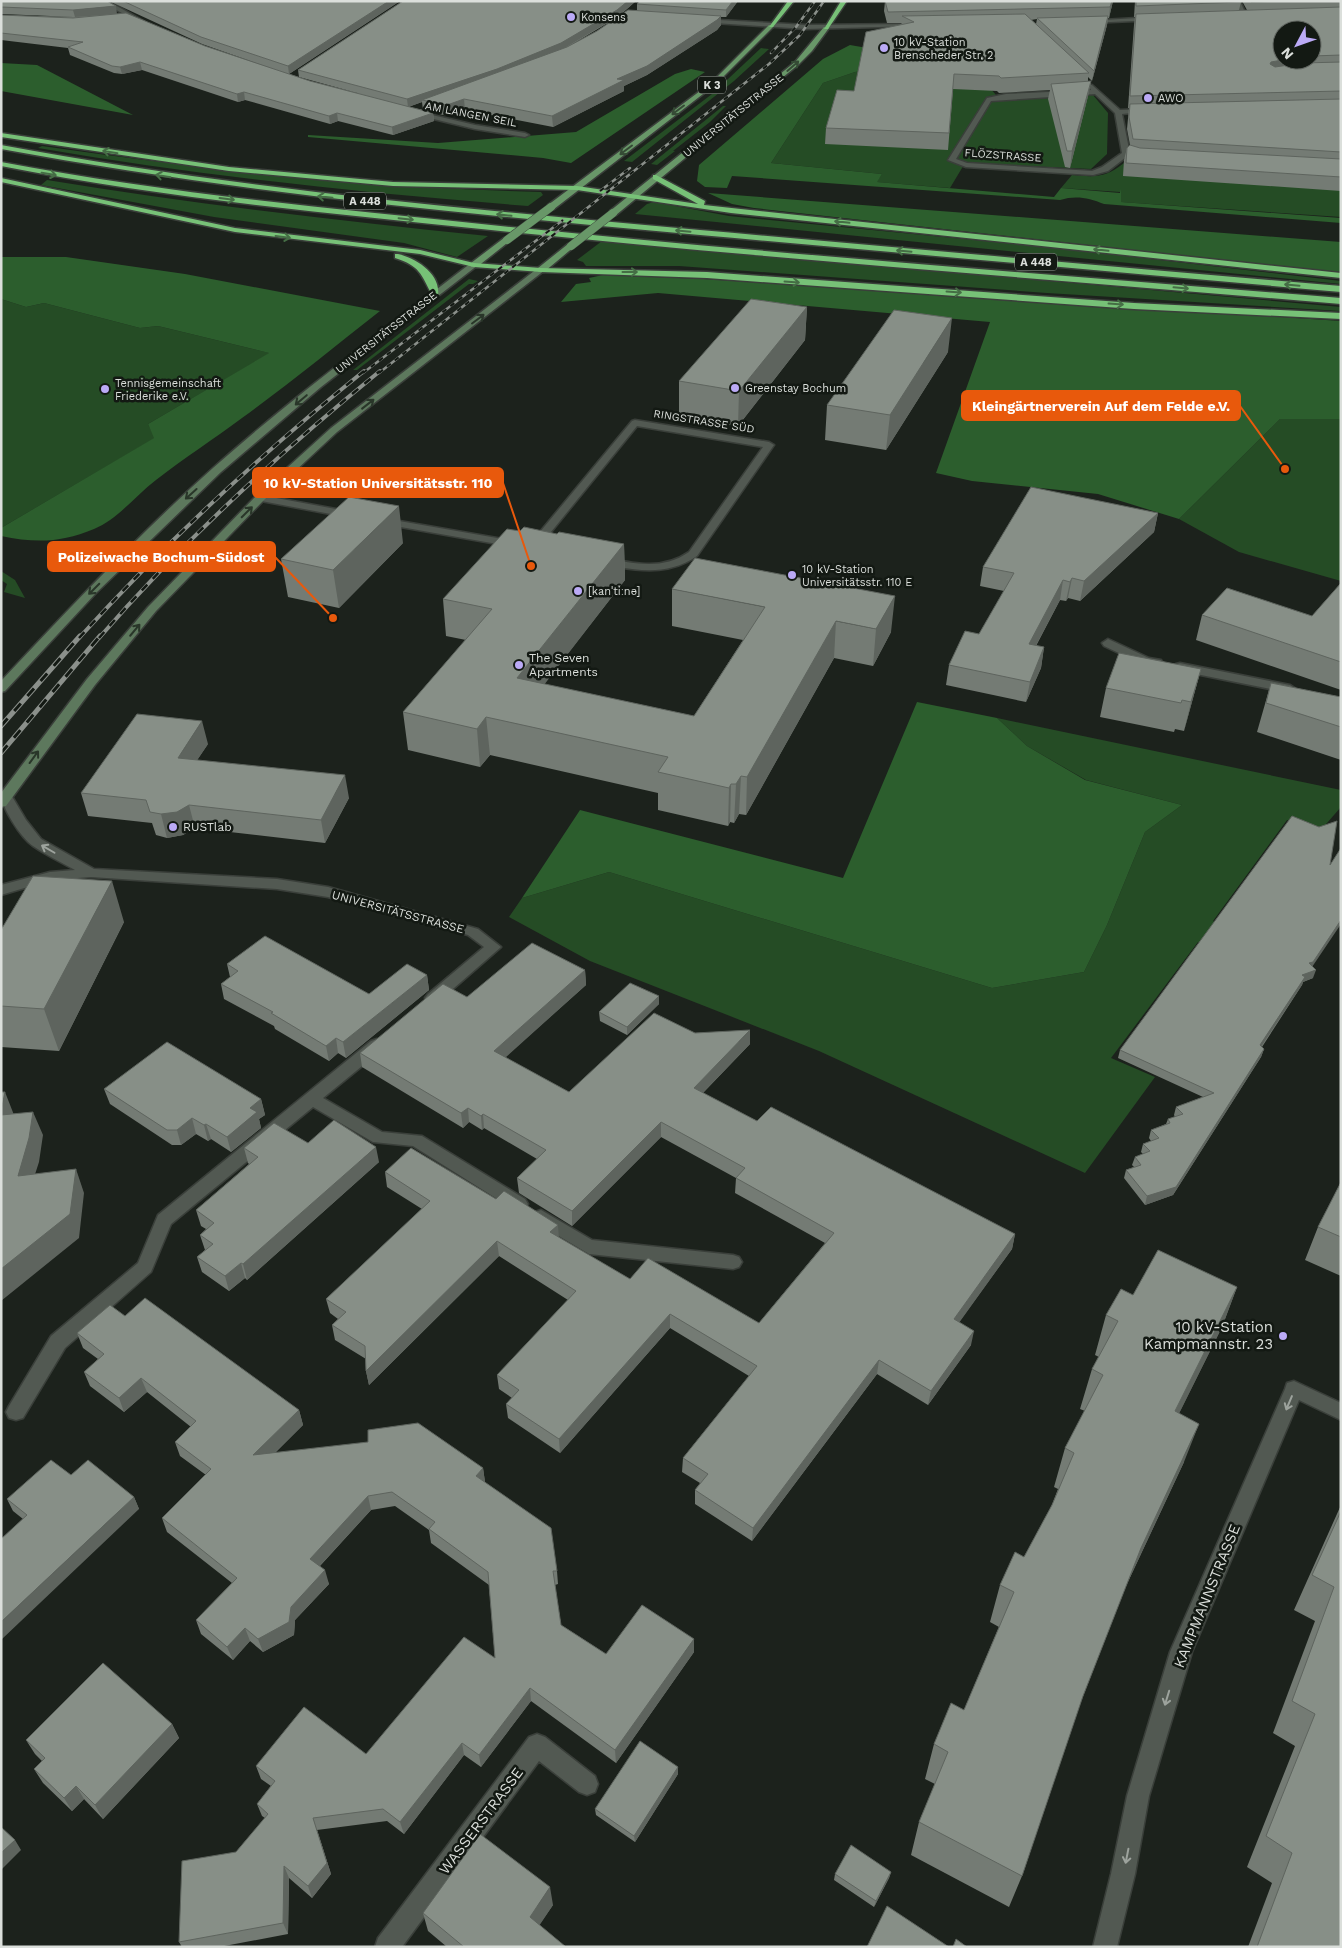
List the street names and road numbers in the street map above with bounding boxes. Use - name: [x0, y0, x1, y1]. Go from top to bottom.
- street label: UNIVERSITÄTSSTRASSE: [680, 70, 786, 160]
- road number: K 3: [698, 76, 726, 94]
- street label: AM LANGEN SEIL: [424, 99, 518, 130]
- street label: FLÖZSTRASSE: [964, 145, 1042, 165]
- road number: A 448: [344, 192, 386, 210]
- road number: A 448: [1015, 253, 1057, 270]
- street label: UNIVERSITÄTSSTRASSE: [332, 288, 440, 376]
- street label: RINGSTRASSE SÜD: [652, 406, 756, 436]
- street label: UNIVERSITÄTSSTRASSE: [330, 888, 466, 937]
- street label: KAMPMANNSTRASSE: [1170, 1522, 1244, 1670]
- street label: WASSERSTRASSE: [435, 1764, 527, 1878]

